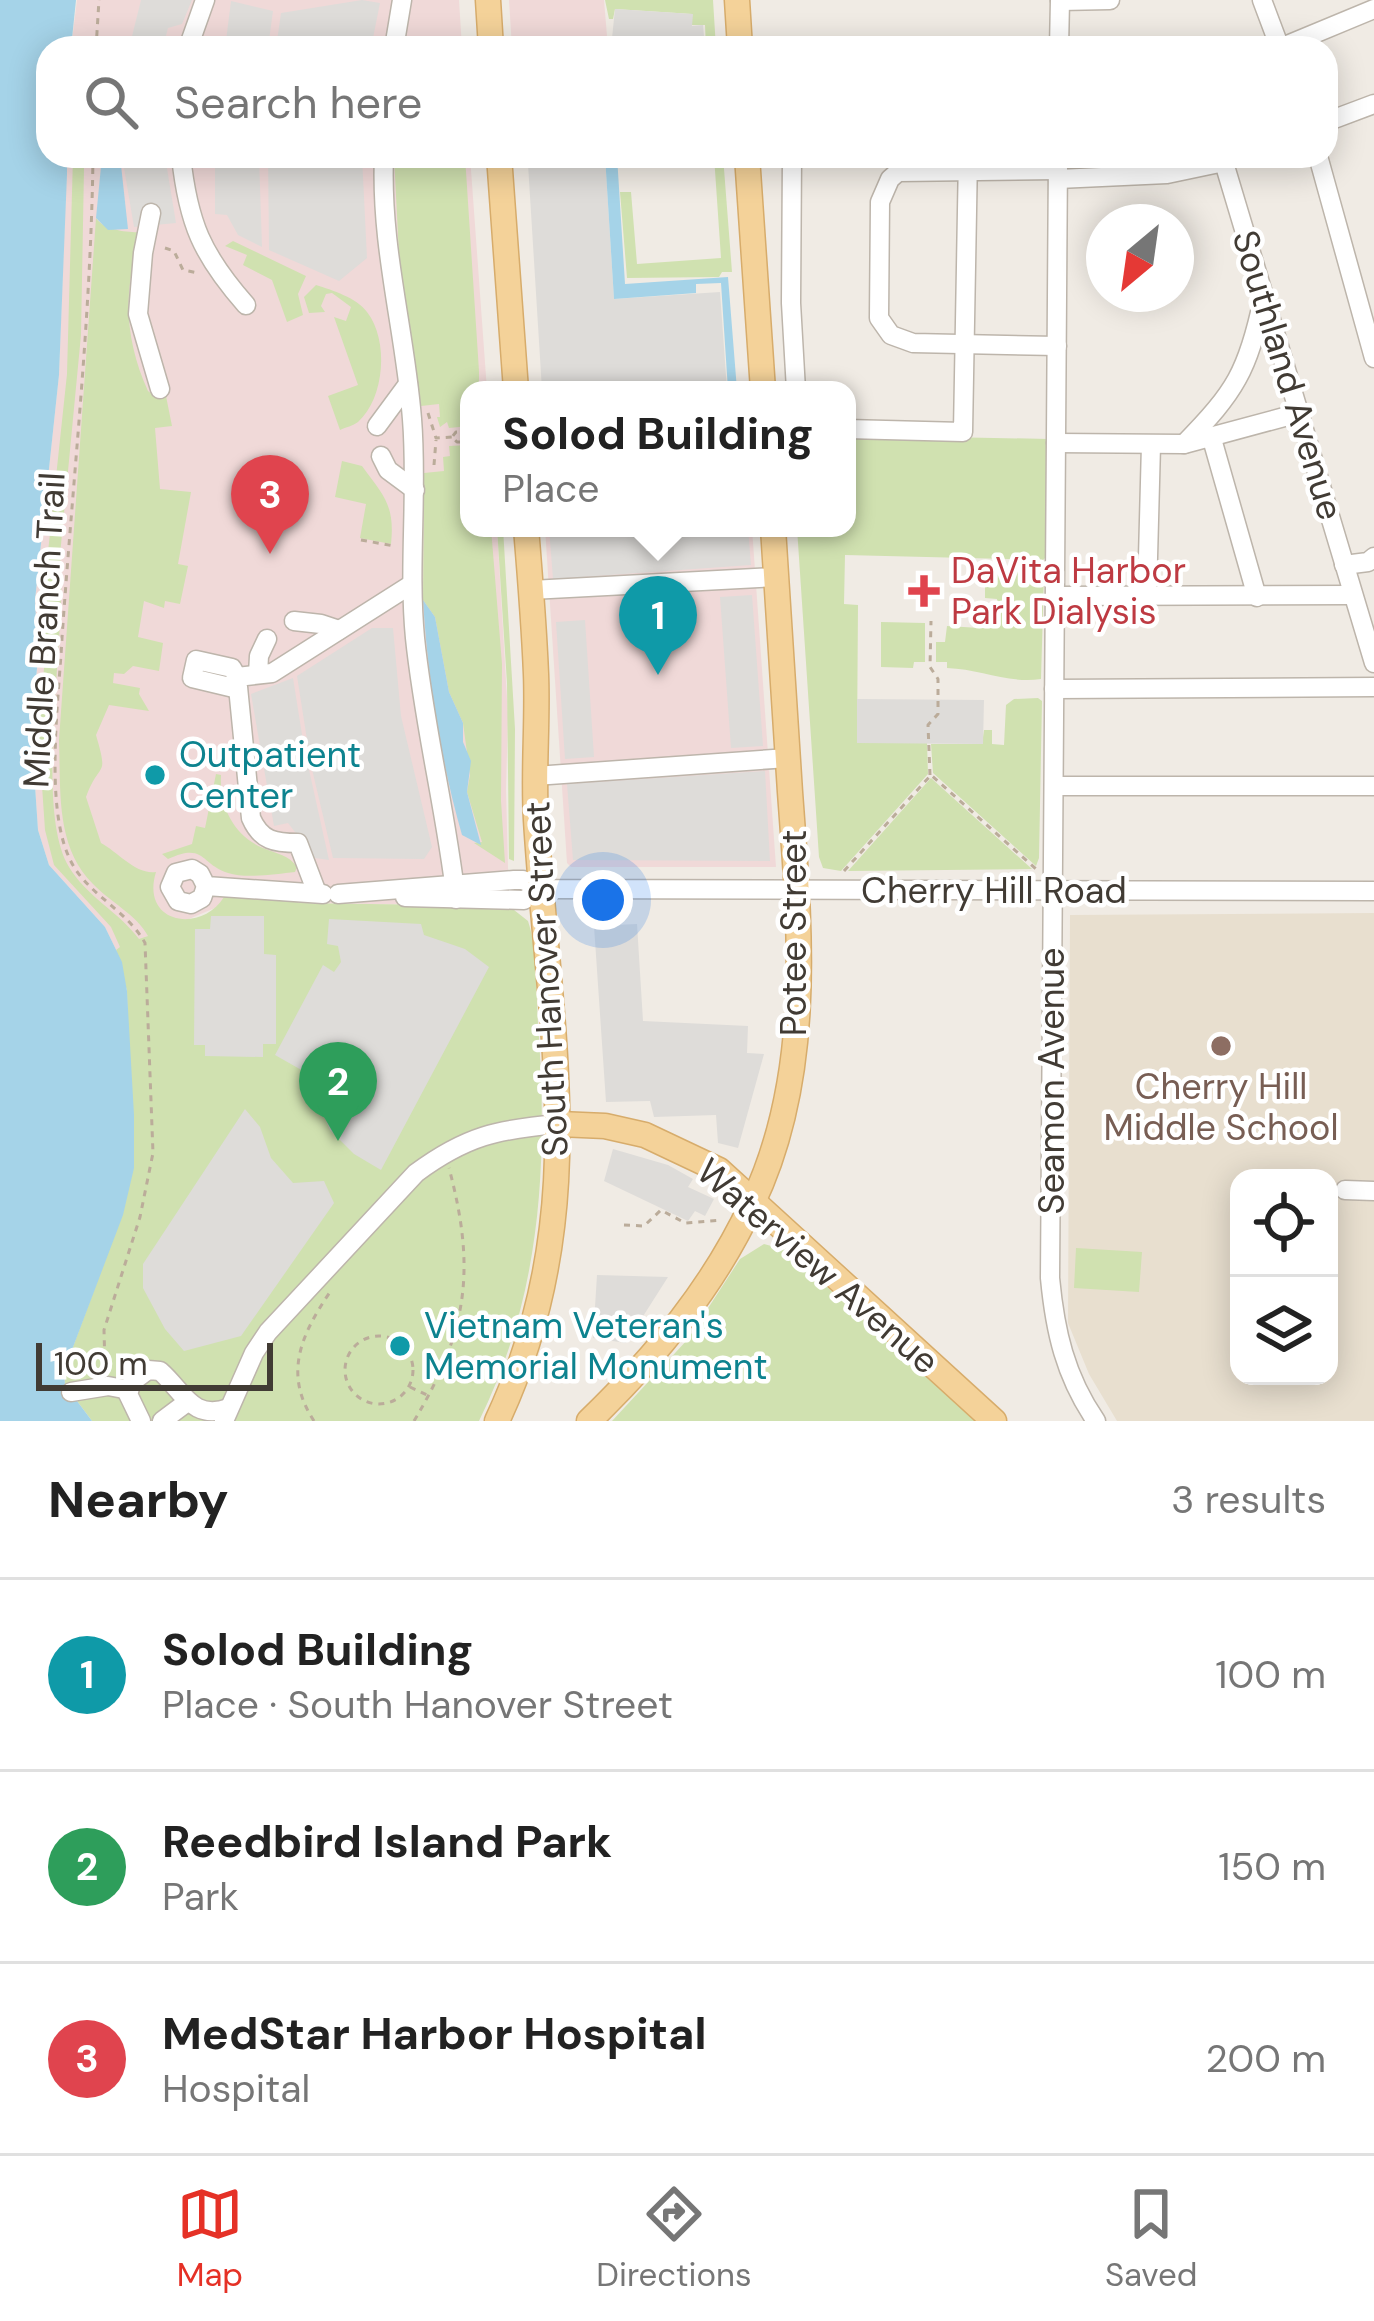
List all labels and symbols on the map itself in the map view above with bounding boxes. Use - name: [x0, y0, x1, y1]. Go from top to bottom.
- north arrow: [1086, 204, 1194, 312]
- street label: Southland Avenue: [1222, 224, 1354, 526]
- pin: 3: [231, 455, 309, 554]
- street label: Middle Branch Trail: [12, 471, 76, 789]
- place label: DaVita Harbor Park Dialysis: [951, 547, 1186, 635]
- marker: DaVita Harbor Park Dialysis: [908, 575, 940, 607]
- pin: 1: [619, 576, 697, 675]
- place label: Outpatient Center: [179, 731, 361, 819]
- marker: Outpatient Center: [142, 762, 168, 788]
- street label: South Hanover Street: [513, 800, 579, 1158]
- street label: Potee Street: [770, 830, 817, 1036]
- street label: Cherry Hill Road: [861, 867, 1127, 914]
- your location: [573, 870, 633, 930]
- street label: Seamon Avenue: [1028, 948, 1075, 1214]
- marker: Cherry Hill Middle School: [1208, 1033, 1234, 1059]
- pin: 2: [299, 1042, 377, 1141]
- place label: Cherry Hill Middle School: [1103, 1063, 1339, 1151]
- street label: Waterview Avenue: [687, 1148, 949, 1384]
- place label: Vietnam Veteran's Memorial Monument: [424, 1302, 768, 1390]
- marker: Vietnam Veteran's Memorial Monument: [387, 1333, 413, 1359]
- scale bar: [36, 1337, 273, 1390]

